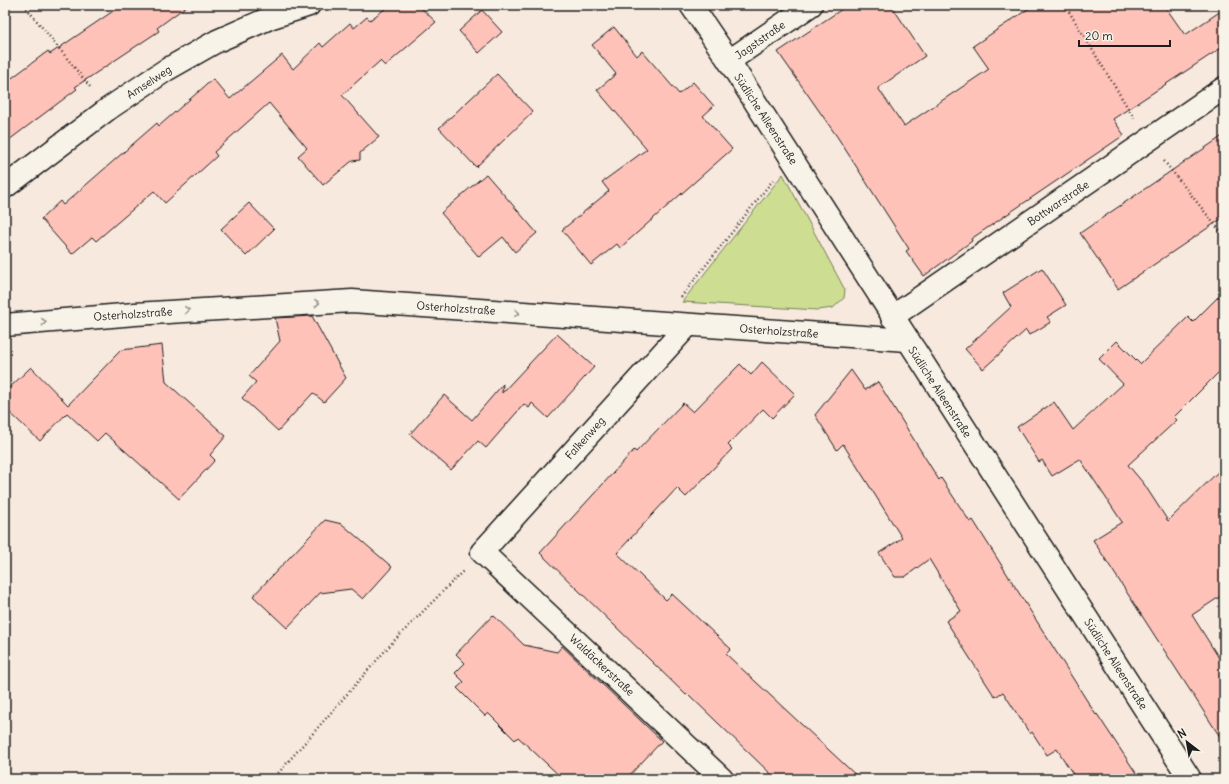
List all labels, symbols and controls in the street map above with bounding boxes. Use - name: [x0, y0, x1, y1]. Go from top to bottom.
- street label: Jagststraße: [732, 18, 788, 62]
- scale bar: [1079, 22, 1170, 48]
- text: 20 m: [1085, 28, 1113, 43]
- street label: Amselweg: [124, 62, 174, 102]
- street label: Südliche Alleenstraße: [731, 71, 801, 167]
- street label: Bottwarstraße: [1024, 177, 1092, 229]
- one-way arrow: [314, 298, 320, 307]
- street label: Osterholzstraße: [416, 298, 496, 318]
- street label: Osterholzstraße: [93, 304, 173, 324]
- one-way arrow: [184, 306, 190, 315]
- one-way arrow: [514, 308, 520, 317]
- one-way arrow: [41, 317, 47, 326]
- street label: Osterholzstraße: [739, 321, 819, 341]
- street label: Südliche Alleenstraße: [905, 344, 975, 440]
- street label: Falkenweg: [562, 414, 608, 462]
- street label: Südliche Alleenstraße: [1081, 616, 1151, 712]
- street label: Waldäckerstraße: [567, 631, 637, 699]
- north arrow: [1167, 722, 1207, 762]
- text: N: [1175, 725, 1189, 741]

